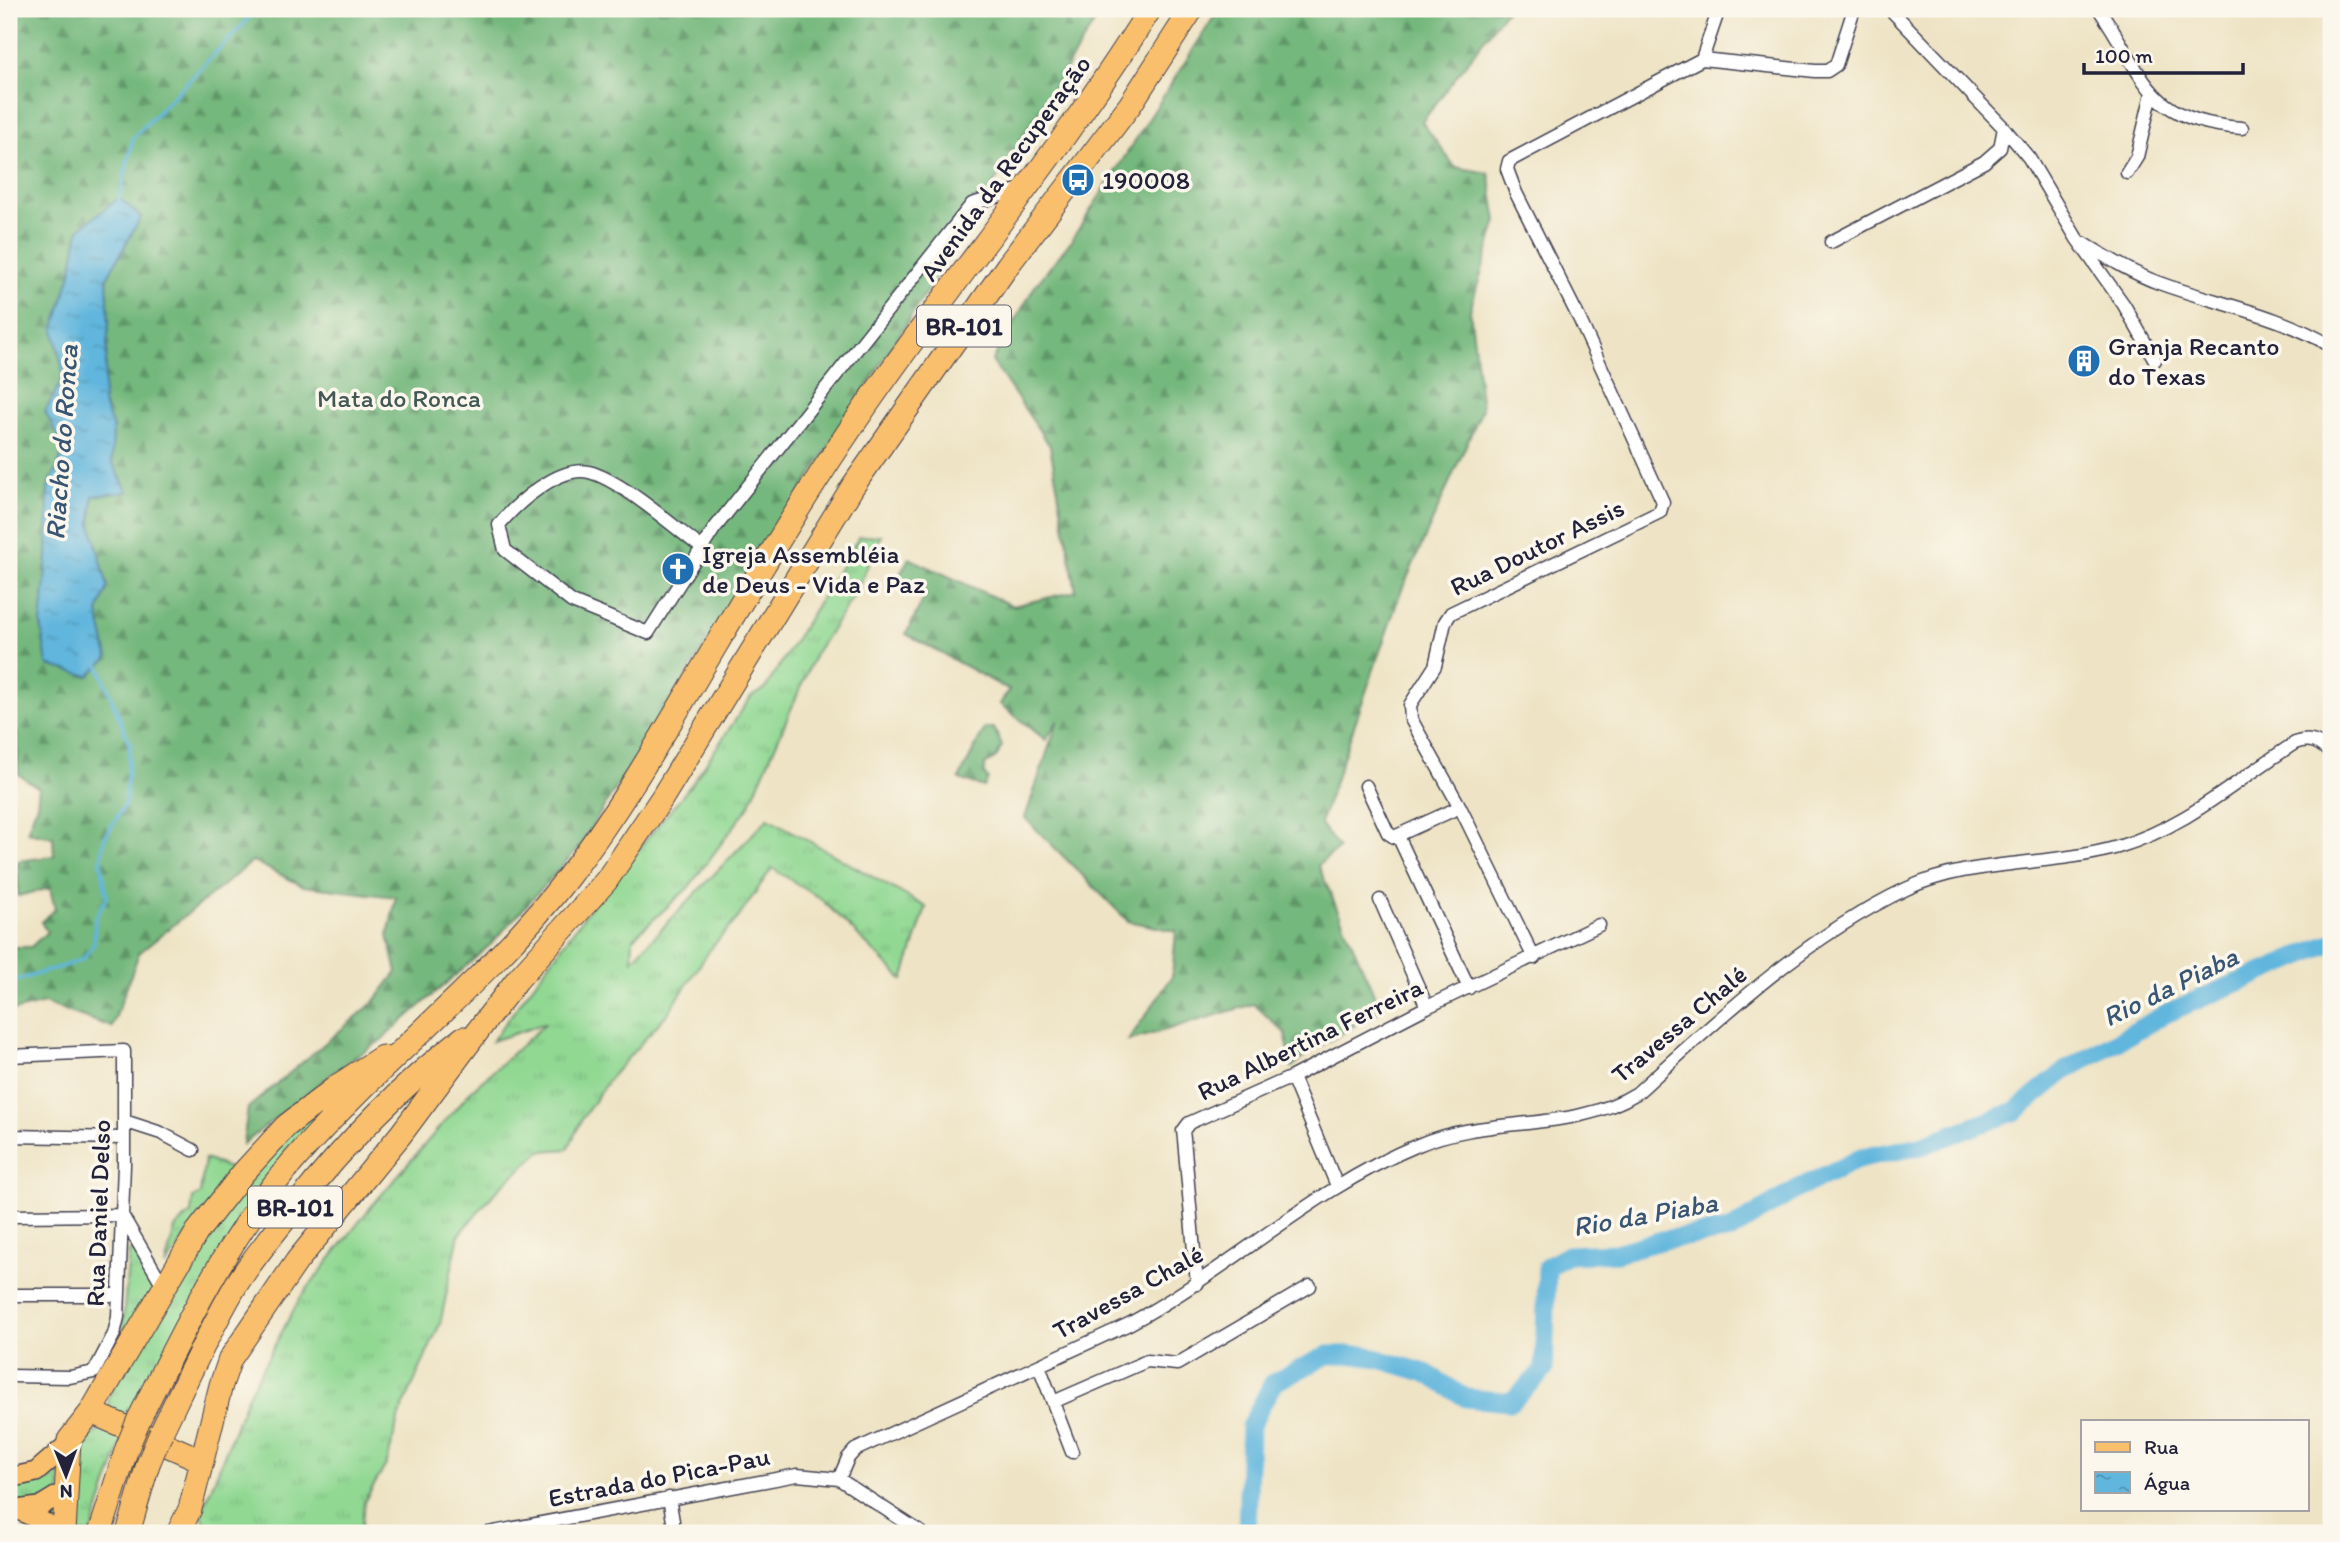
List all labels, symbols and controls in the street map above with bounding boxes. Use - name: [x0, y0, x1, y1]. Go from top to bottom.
- scale bar: [2084, 32, 2244, 76]
- text: 100 m: [2095, 43, 2153, 68]
- street label: Avenida da Recuperação: [912, 49, 1098, 287]
- bus stop icon: 190008: [1059, 161, 1097, 199]
- place label: 190008: [1102, 164, 1190, 196]
- road number: BR-101: [917, 306, 1011, 346]
- place label: Granja Recanto do Texas: [2108, 330, 2280, 392]
- building icon: Granja Recanto do Texas: [2065, 342, 2103, 380]
- water label: Riacho do Ronca: [37, 343, 85, 541]
- park label: Mata do Ronca: [317, 382, 481, 414]
- street label: Rua Doutor Assis: [1445, 491, 1629, 603]
- place label: Igreja Assembléia de Deus - Vida e Paz: [702, 538, 925, 600]
- church icon: Igreja Assembléia de Deus - Vida e Paz: [659, 550, 697, 588]
- water label: Rio da Piaba: [2097, 938, 2244, 1033]
- street label: Travessa Chalé: [1605, 958, 1753, 1090]
- street label: Rua Albertina Ferreira: [1192, 970, 1428, 1107]
- street label: Rua Daniel Delso: [79, 1119, 117, 1307]
- water label: Rio da Piaba: [1570, 1184, 1721, 1243]
- road number: BR-101: [248, 1186, 342, 1227]
- street label: Travessa Chalé: [1047, 1238, 1209, 1346]
- legend: [2081, 1420, 2308, 1510]
- text: Rua: [2144, 1434, 2179, 1459]
- north arrow: [32, 1440, 102, 1510]
- street label: Estrada do Pica-Pau: [545, 1440, 773, 1514]
- text: Água: [2144, 1470, 2190, 1495]
- text: N: [60, 1480, 73, 1503]

